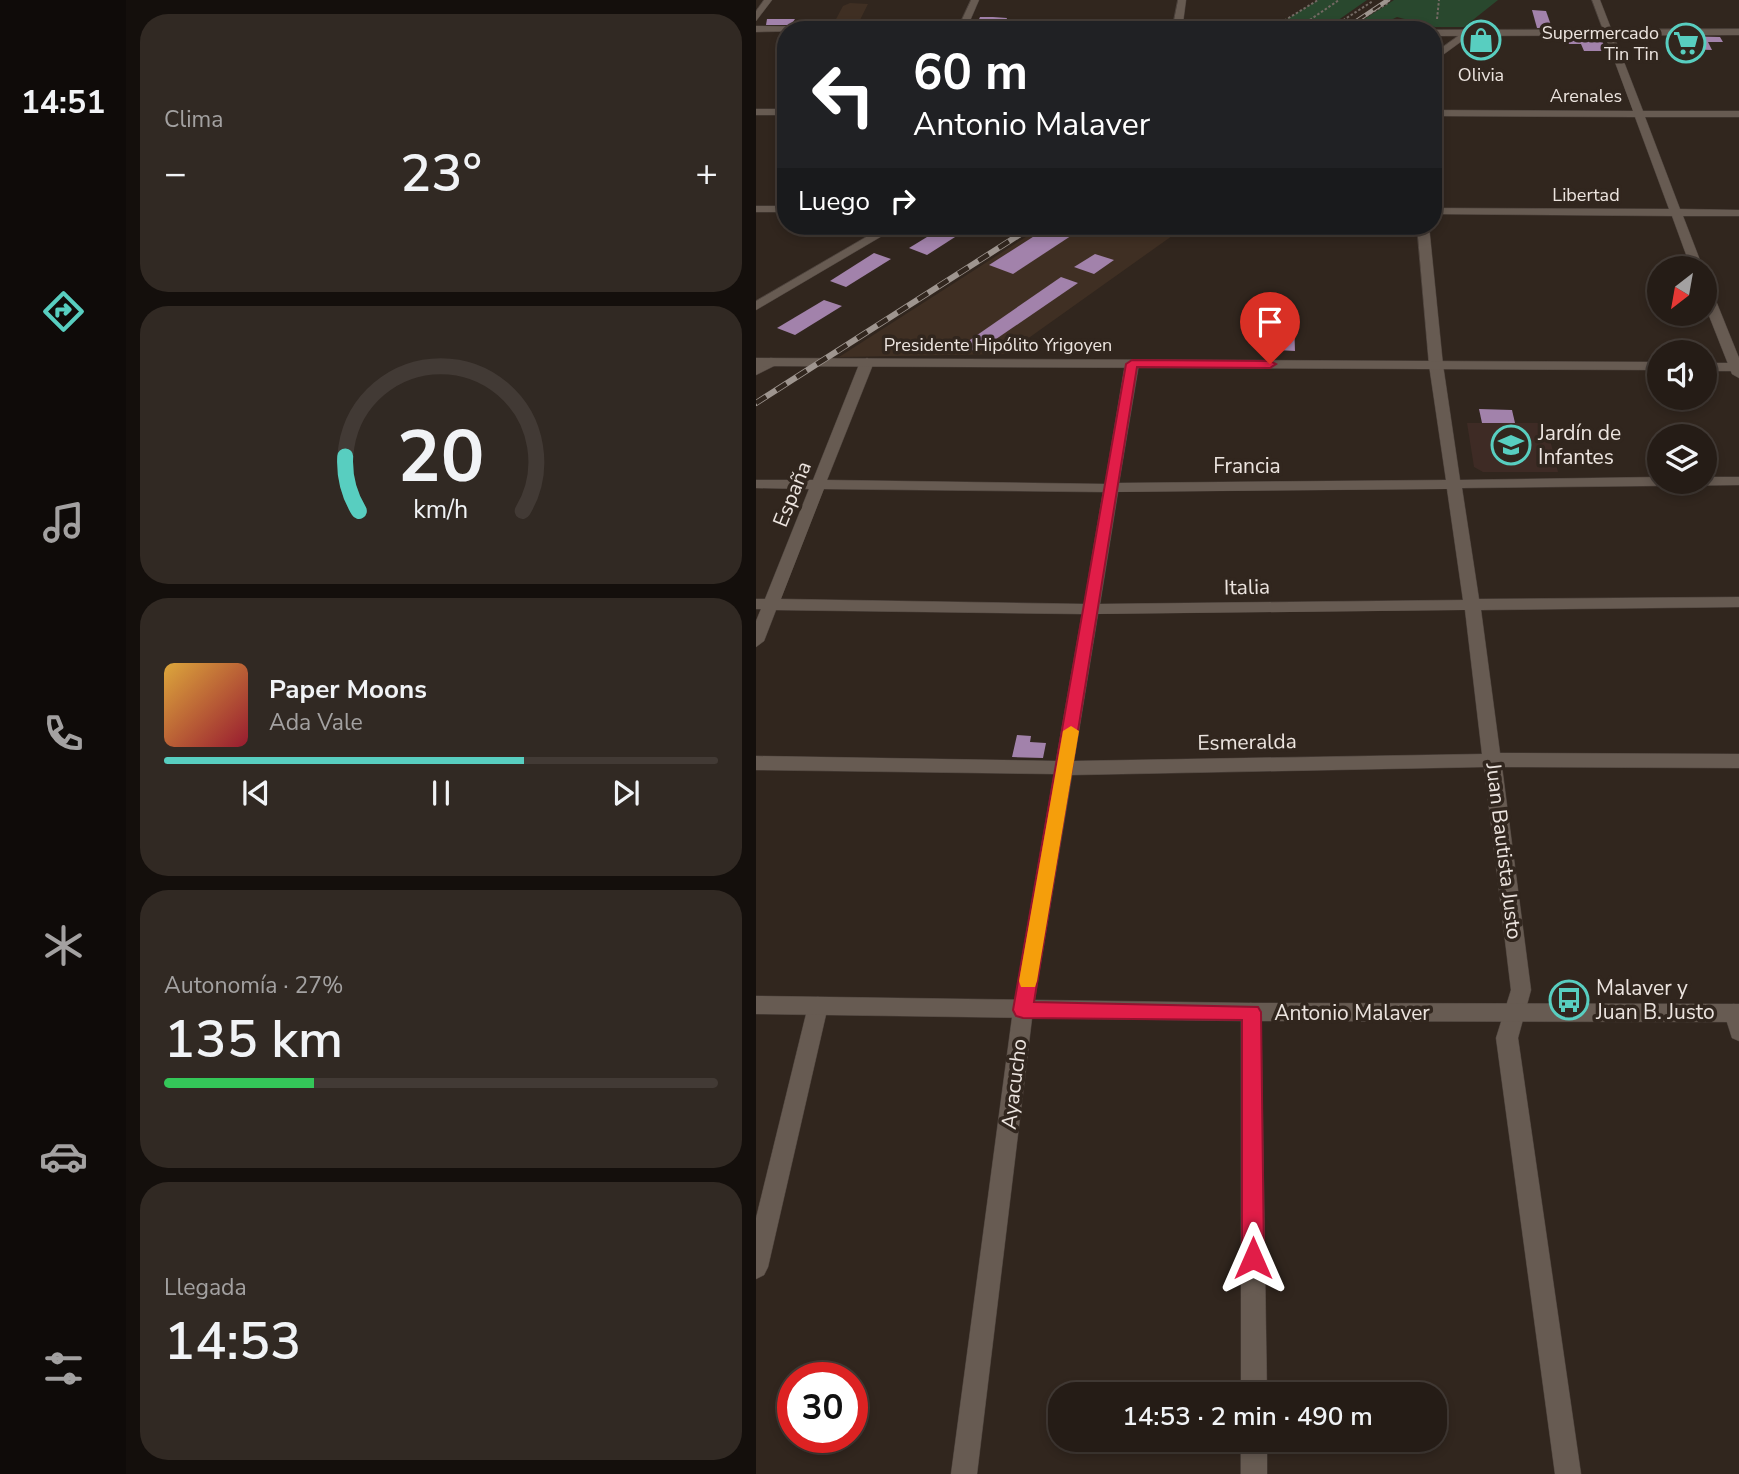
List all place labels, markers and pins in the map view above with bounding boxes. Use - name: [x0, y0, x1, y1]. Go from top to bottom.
- shop icon: Olivia: [1460, 19, 1502, 61]
- place label: Supermercado Tin Tin: [1542, 21, 1659, 66]
- supermarket icon: Supermercado Tin Tin: [1665, 22, 1707, 64]
- place label: Olivia: [1458, 63, 1504, 87]
- pin: [1240, 292, 1300, 364]
- place label: Jardín de Infantes: [1537, 419, 1621, 471]
- school or university icon: Jardín de Infantes: [1490, 424, 1532, 466]
- place label: Malaver y Juan B. Justo: [1595, 974, 1715, 1026]
- bus stop icon: Malaver y Juan B. Justo: [1548, 979, 1590, 1021]

